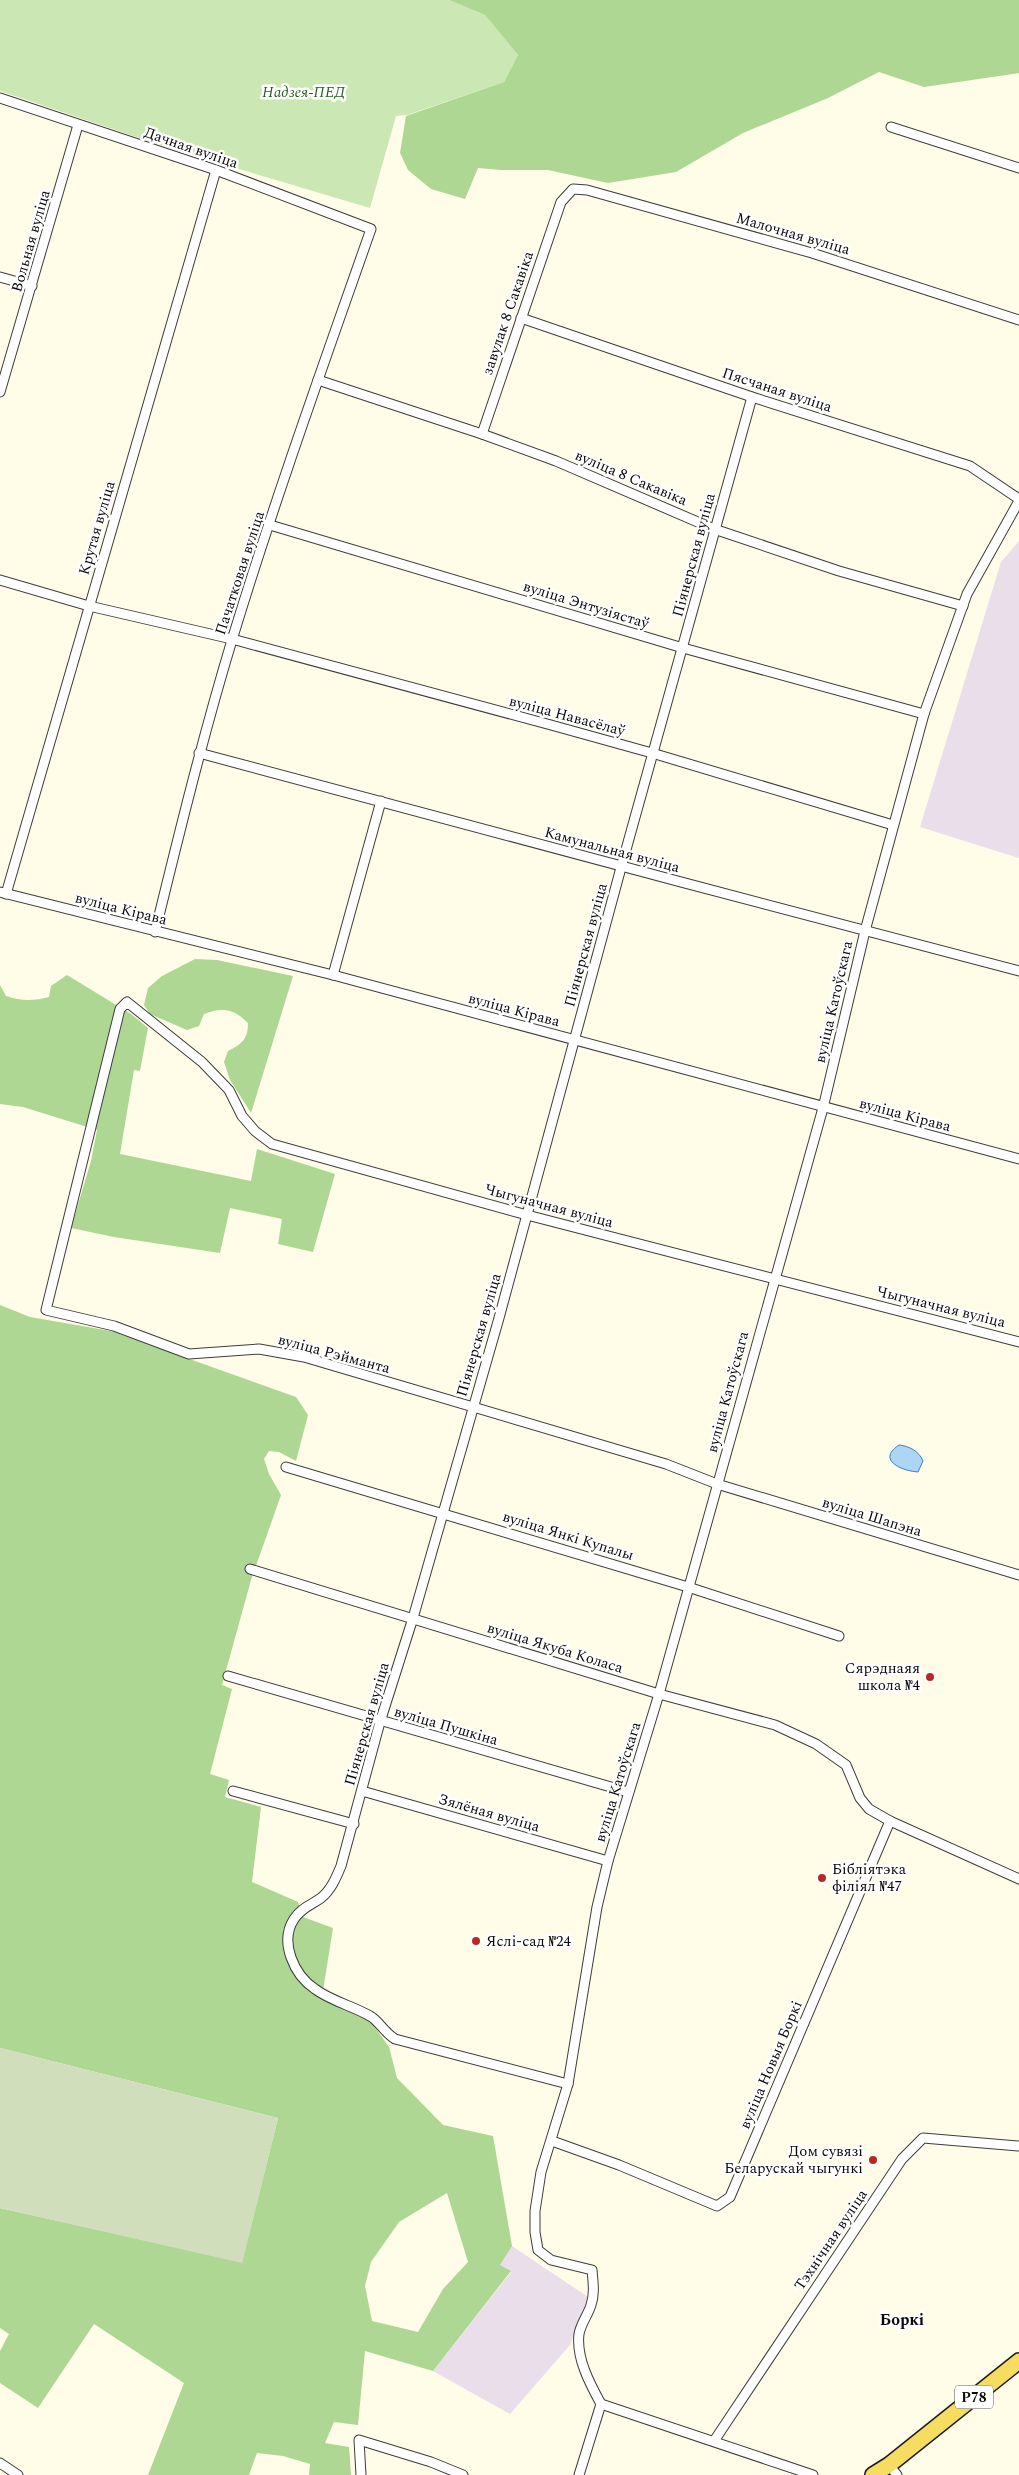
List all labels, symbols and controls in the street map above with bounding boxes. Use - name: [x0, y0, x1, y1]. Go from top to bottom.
- park label: Надзея-ПЕД: [262, 81, 346, 104]
- street label: Дачная вуліца: [141, 121, 242, 175]
- street label: Вольная вуліца: [5, 187, 57, 295]
- street label: Малочная вуліца: [733, 207, 853, 261]
- street label: завулак 8 Сакавіка: [476, 247, 540, 378]
- street label: Пясчаная вуліца: [719, 361, 835, 419]
- street label: вуліца 8 Сакавіка: [571, 444, 691, 512]
- street label: Крутая вуліца: [73, 478, 122, 578]
- street label: Піянерская вуліца: [666, 490, 722, 619]
- street label: Пачатковая вуліца: [209, 508, 271, 638]
- street label: вуліца Энтузіястаў: [520, 575, 652, 635]
- street label: вуліца Навасёлаў: [506, 689, 628, 743]
- street label: Камунальная вуліца: [542, 821, 683, 879]
- street label: Піянерская вуліца: [558, 880, 614, 1009]
- street label: вуліца Кірава: [73, 886, 170, 932]
- street label: вуліца Катоўскага: [809, 938, 859, 1065]
- street label: вуліца Кірава: [466, 987, 563, 1033]
- street label: вуліца Кірава: [857, 1092, 954, 1138]
- street label: Чыгуначная вуліца: [482, 1178, 616, 1234]
- street label: Піянерская вуліца: [450, 1270, 508, 1399]
- street label: Чыгуначная вуліца: [874, 1280, 1009, 1334]
- street label: вуліца Рэйманта: [275, 1328, 393, 1380]
- street label: вуліца Катоўскага: [701, 1328, 755, 1455]
- street label: вуліца Шапэна: [819, 1491, 925, 1543]
- street label: вуліца Янкі Купалы: [500, 1505, 636, 1567]
- street label: вуліца Якуба Коласа: [484, 1616, 627, 1680]
- place label: Сярэднаяя школа №4: [845, 1657, 920, 1697]
- street label: Піянерская вуліца: [338, 1659, 396, 1788]
- marker: Сярэднаяя школа №4: [924, 1671, 936, 1683]
- street label: вуліца Пушкіна: [391, 1700, 501, 1752]
- street label: вуліца Катоўскага: [589, 1718, 647, 1845]
- street label: Зялёная вуліца: [435, 1788, 543, 1839]
- place label: Бібліятэка філіял №47: [832, 1858, 907, 1898]
- marker: Бібліятэка філіял №47: [816, 1872, 828, 1884]
- place label: Яслі-сад №24: [486, 1930, 571, 1953]
- marker: Яслі-сад №24: [470, 1935, 482, 1947]
- street label: вуліца Новыя Боркі: [734, 1997, 808, 2133]
- place label: Дом сувязі Беларускай чыгункі: [724, 2140, 863, 2180]
- marker: Дом сувязі Беларускай чыгункі: [867, 2154, 879, 2166]
- street label: Тэхнічная вуліца: [789, 2184, 874, 2295]
- district label: Боркі: [880, 2308, 924, 2332]
- road number: Р78: [955, 2386, 993, 2408]

